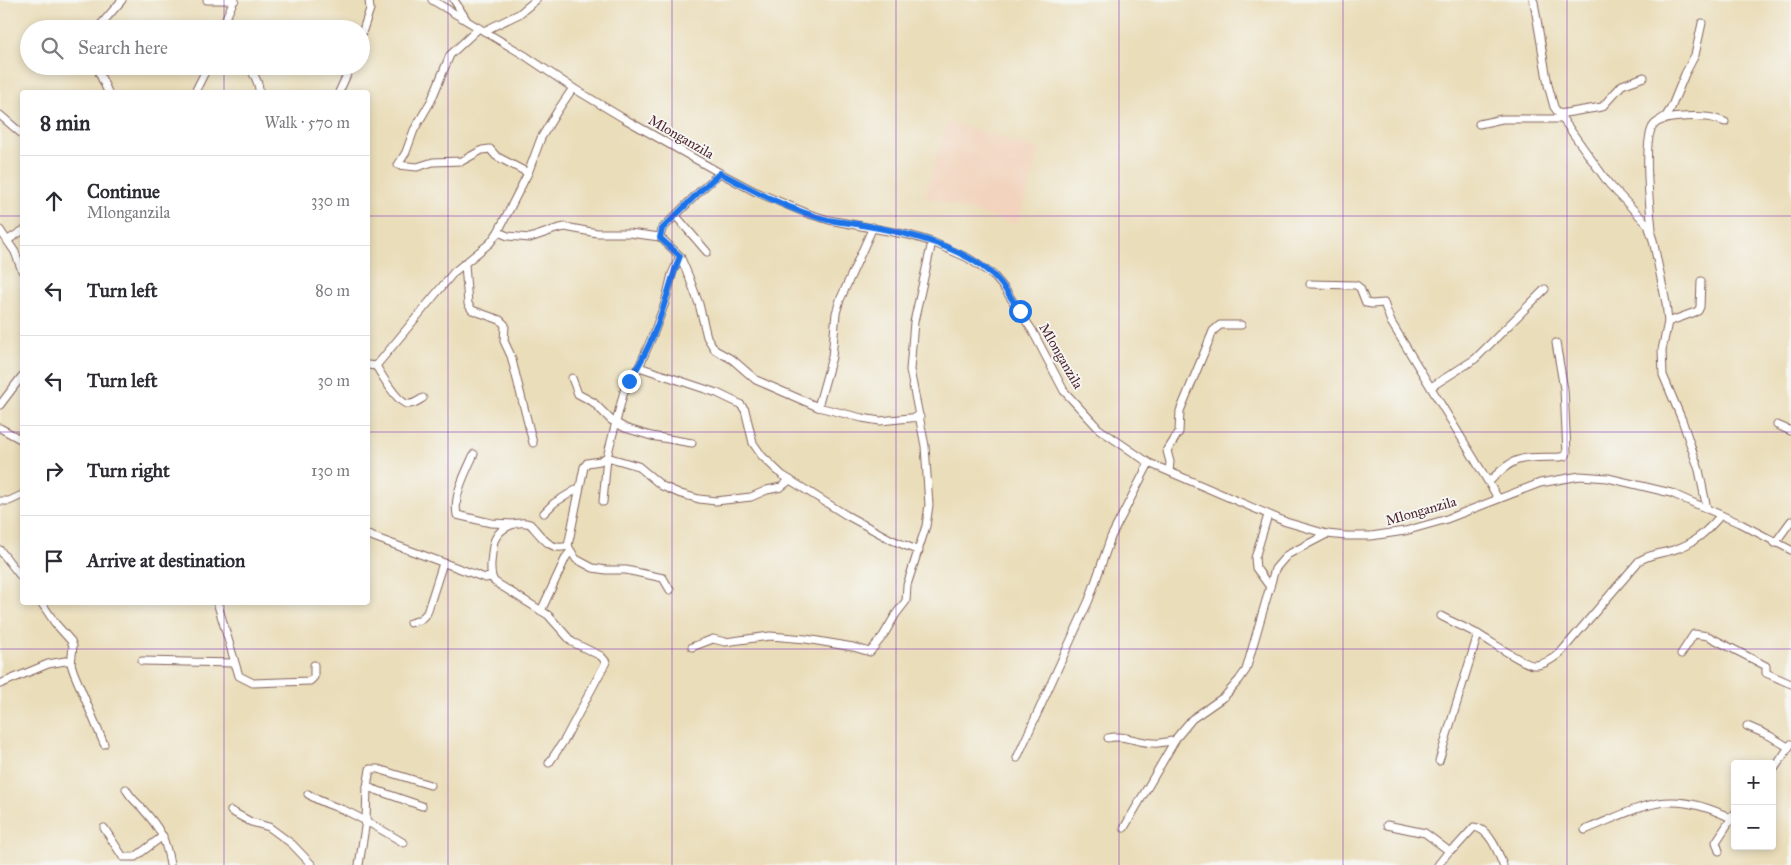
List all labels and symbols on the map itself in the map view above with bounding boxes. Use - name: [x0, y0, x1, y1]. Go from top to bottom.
- street label: Mlonganzila: [645, 111, 717, 163]
- route start: [1009, 300, 1032, 323]
- street label: Mlonganzila: [1035, 320, 1087, 392]
- route end: [618, 370, 641, 393]
- street label: Mlonganzila: [1384, 493, 1458, 529]

